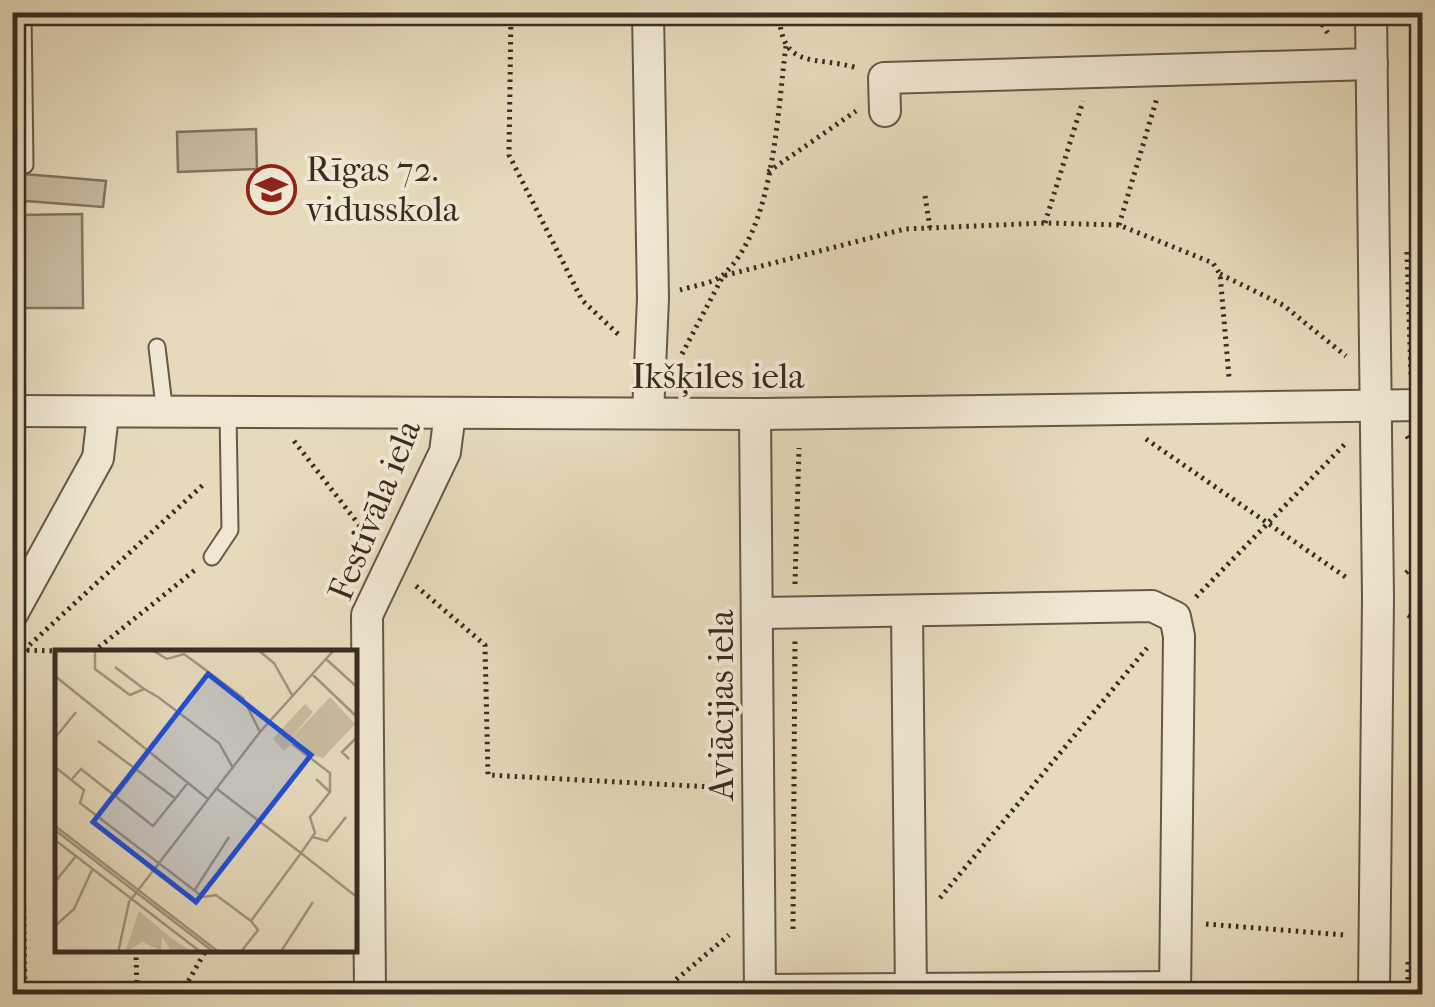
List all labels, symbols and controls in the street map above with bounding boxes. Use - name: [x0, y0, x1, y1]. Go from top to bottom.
- place label: Rīgas 72. vidusskola: [306, 149, 460, 230]
- school or university icon: Rīgas 72. vidusskola: [245, 163, 297, 215]
- street label: Ikšķiles iela: [631, 356, 805, 397]
- street label: Festivāla iela: [320, 413, 430, 606]
- street label: Aviācijas iela: [701, 609, 742, 802]
- inset map: [55, 650, 358, 952]

